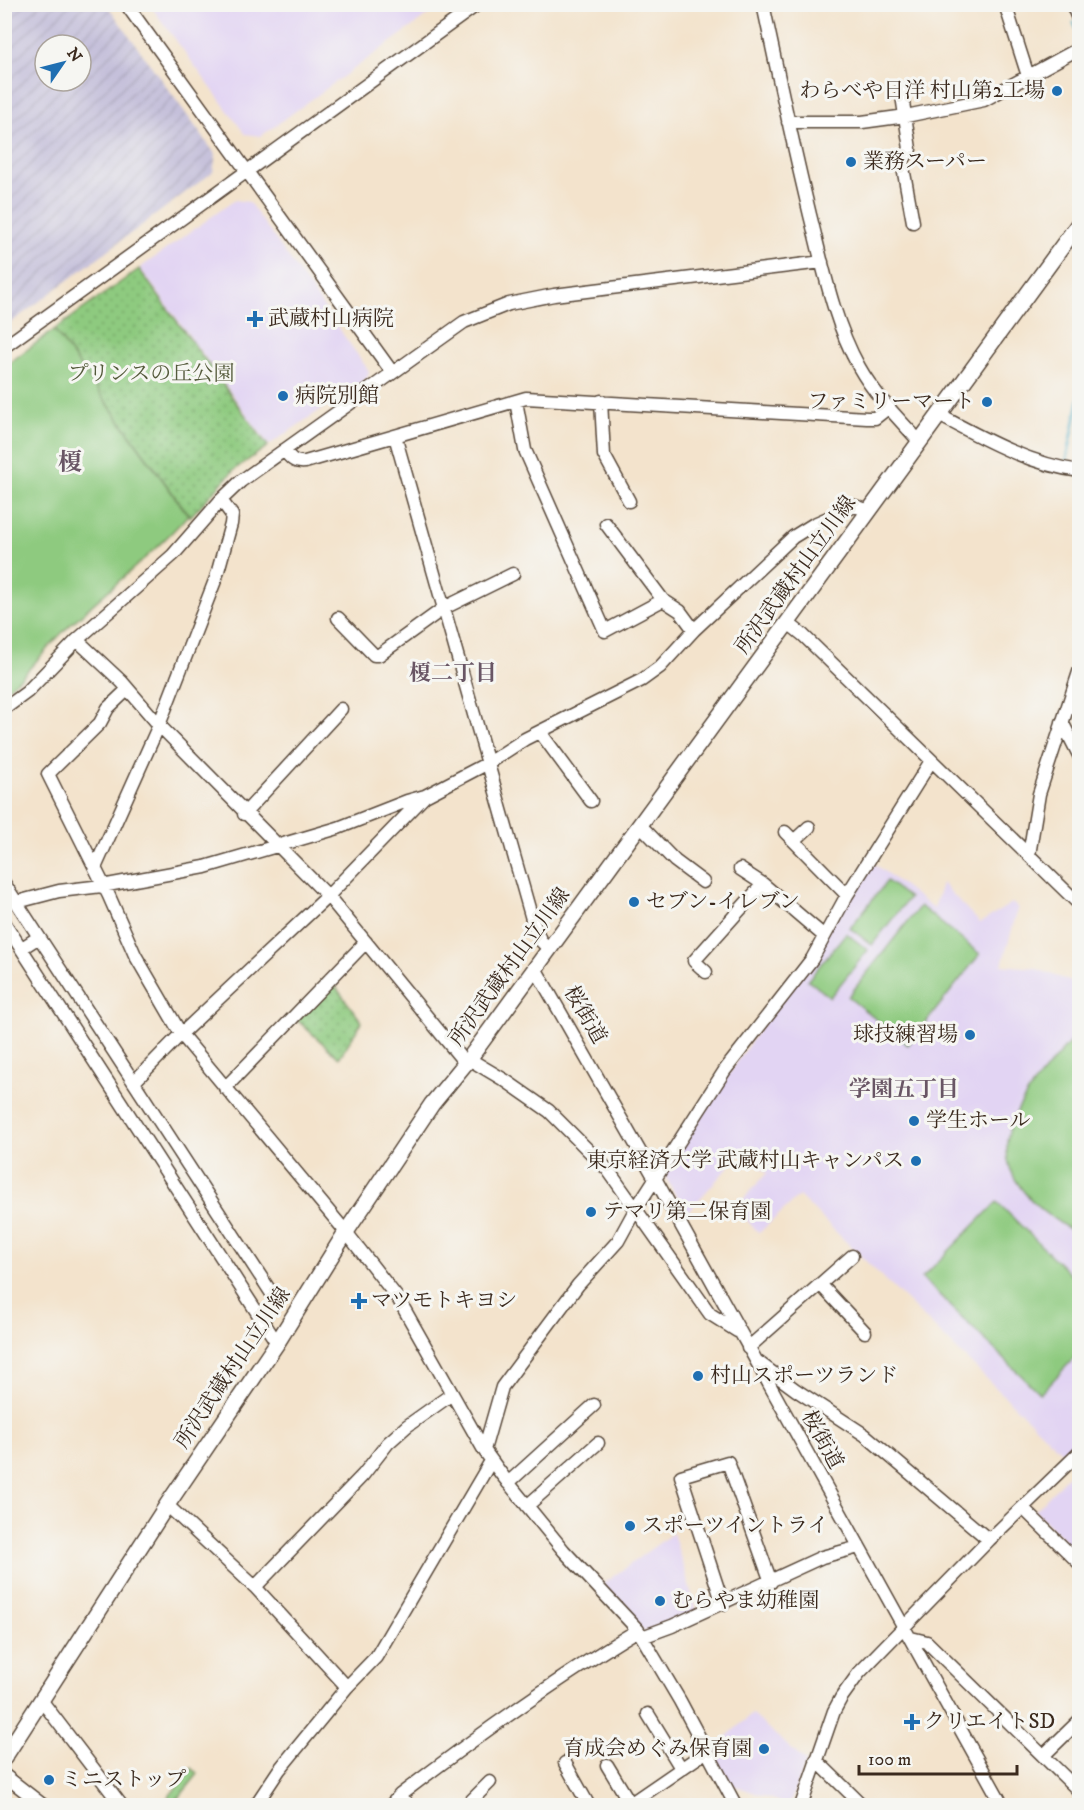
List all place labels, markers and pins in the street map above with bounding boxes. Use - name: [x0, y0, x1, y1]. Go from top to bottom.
- place label: わらべや日洋 村山第2工場: [799, 78, 1045, 104]
- marker: わらべや日洋 村山第2工場: [1050, 84, 1064, 98]
- place label: 業務スーパー: [863, 149, 987, 175]
- marker: 業務スーパー: [844, 155, 858, 169]
- place label: 武蔵村山病院: [268, 306, 394, 332]
- marker: 武蔵村山病院: [246, 310, 264, 328]
- place label: 病院別館: [295, 383, 379, 409]
- marker: 病院別館: [276, 389, 290, 403]
- place label: ファミリーマート: [807, 389, 975, 415]
- marker: ファミリーマート: [980, 395, 994, 409]
- place label: セブン-イレブン: [646, 889, 800, 915]
- marker: セブン-イレブン: [627, 895, 641, 909]
- place label: 球技練習場: [853, 1022, 958, 1048]
- marker: 球技練習場: [963, 1028, 977, 1042]
- place label: 学生ホール: [926, 1108, 1031, 1134]
- marker: 学生ホール: [907, 1114, 921, 1128]
- place label: 東京経済大学 武蔵村山キャンパス: [586, 1148, 904, 1174]
- marker: 東京経済大学 武蔵村山キャンパス: [909, 1154, 923, 1168]
- place label: テマリ第二保育園: [603, 1199, 771, 1225]
- marker: テマリ第二保育園: [584, 1205, 598, 1219]
- place label: マツモトキヨシ: [371, 1288, 517, 1314]
- marker: マツモトキヨシ: [352, 1294, 366, 1308]
- place label: 村山スポーツランド: [710, 1363, 898, 1389]
- marker: 村山スポーツランド: [691, 1369, 705, 1383]
- place label: スポーツイントライ: [642, 1513, 828, 1539]
- marker: スポーツイントライ: [623, 1519, 637, 1533]
- place label: むらやま幼稚園: [672, 1588, 819, 1614]
- marker: むらやま幼稚園: [653, 1594, 667, 1608]
- place label: クリエイトSD: [924, 1709, 1055, 1735]
- marker: クリエイトSD: [905, 1715, 919, 1729]
- place label: 育成会めぐみ保育園: [563, 1736, 752, 1762]
- marker: 育成会めぐみ保育園: [757, 1742, 771, 1756]
- place label: ミニストップ: [61, 1767, 186, 1793]
- marker: ミニストップ: [42, 1773, 56, 1787]

